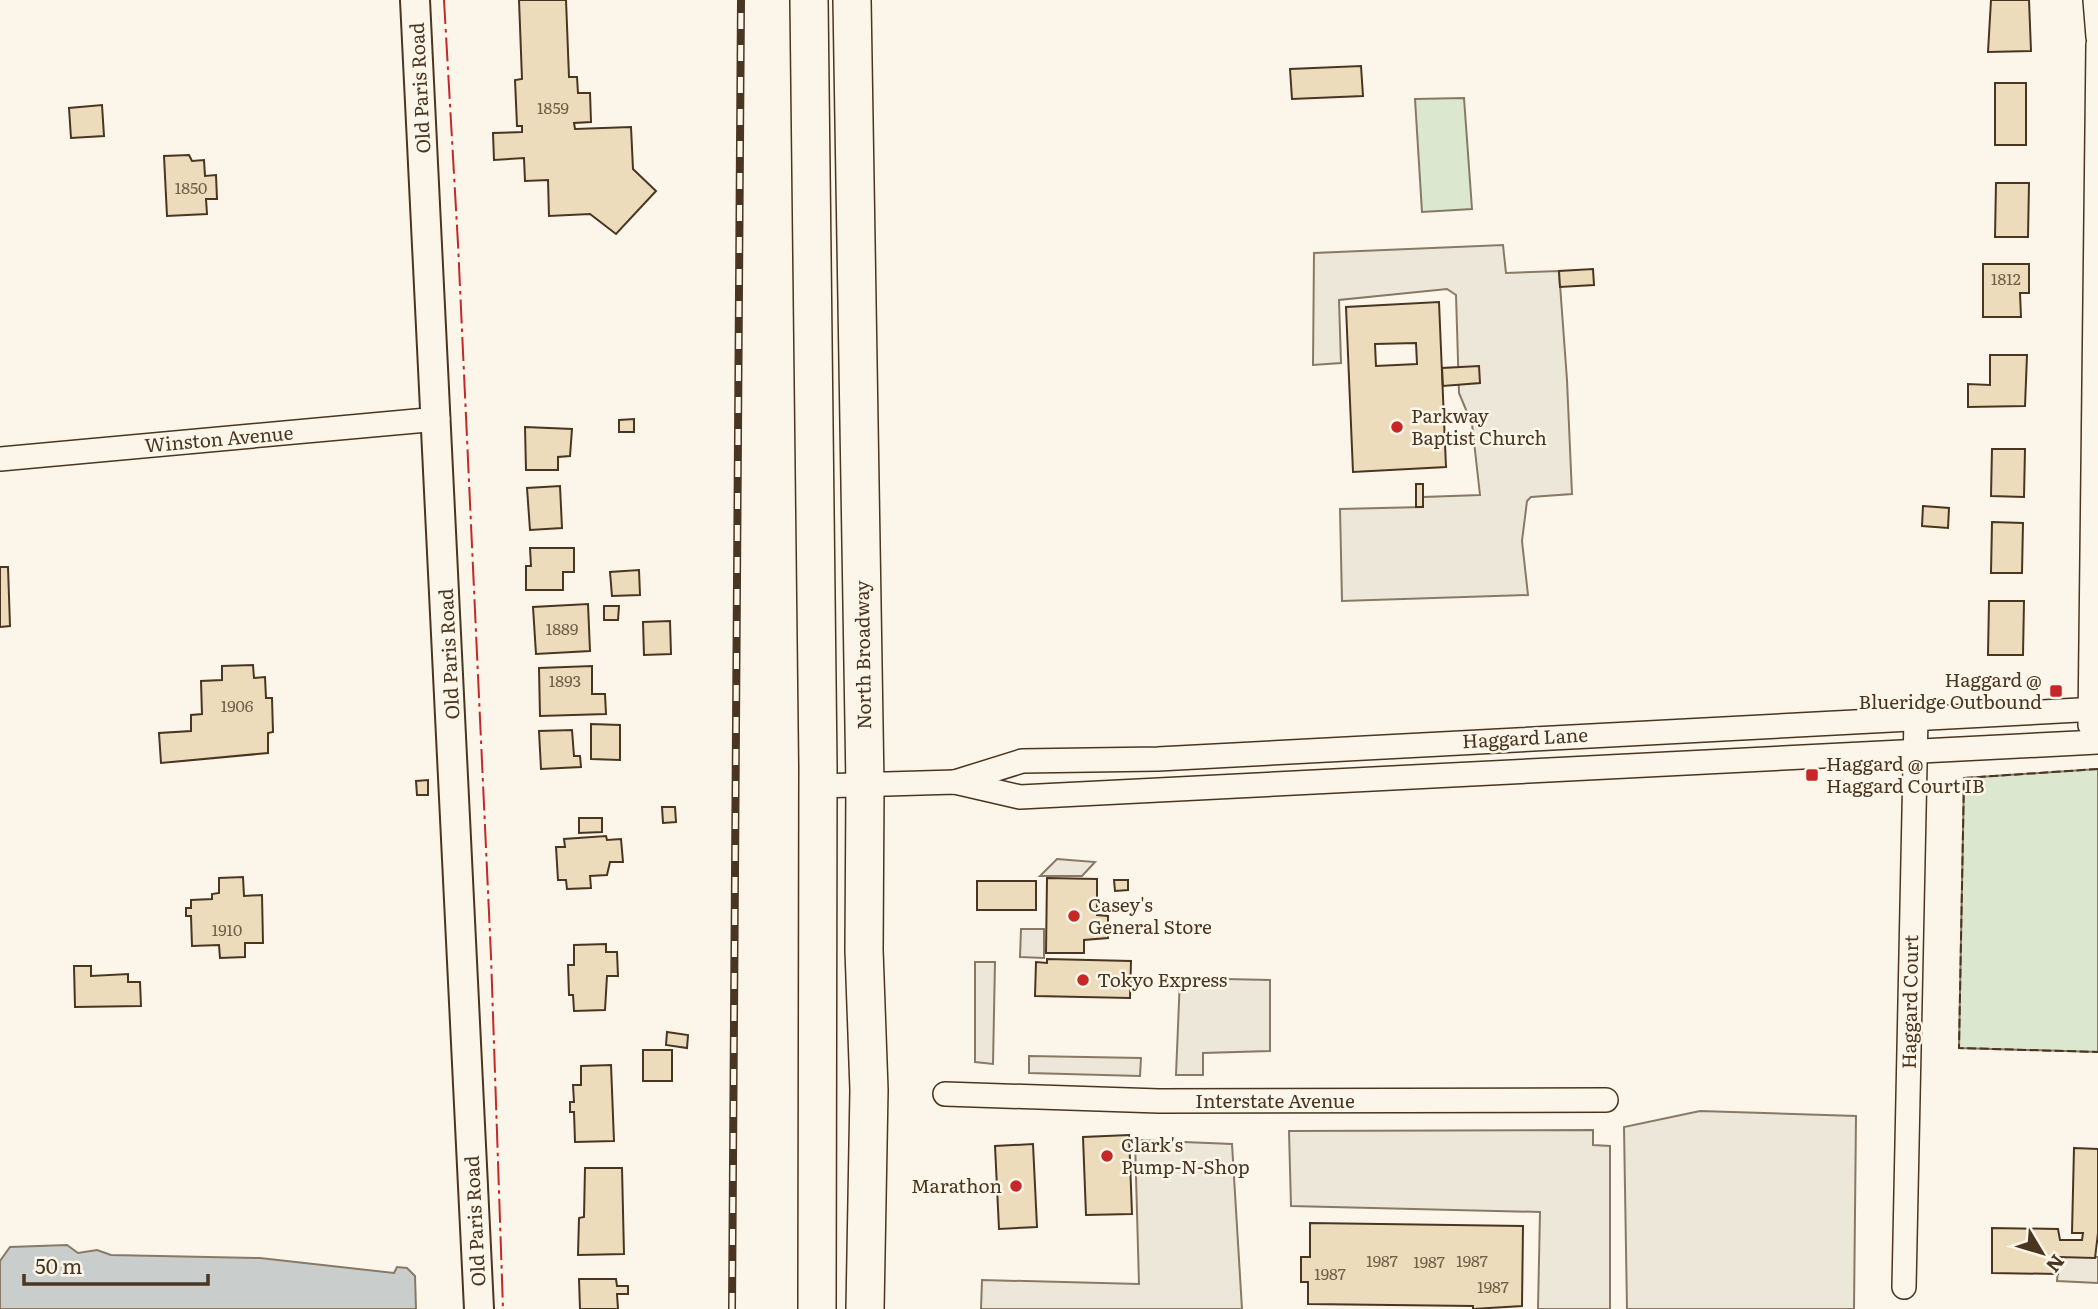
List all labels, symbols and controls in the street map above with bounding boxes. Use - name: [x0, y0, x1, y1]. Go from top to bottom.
- street label: Old Paris Road: [402, 21, 436, 154]
- house number: 1859: [537, 95, 569, 119]
- house number: 1850: [175, 175, 207, 199]
- house number: 1812: [1991, 266, 2021, 290]
- place label: Parkway Baptist Church: [1411, 401, 1547, 451]
- street label: Winston Avenue: [143, 418, 295, 458]
- marker: Parkway Baptist Church: [1389, 419, 1405, 435]
- street label: North Broadway: [847, 580, 877, 730]
- street label: Old Paris Road: [431, 587, 465, 720]
- house number: 1889: [546, 616, 578, 640]
- place label: Haggard @ Blueridge Outbound: [1859, 665, 2042, 715]
- house number: 1893: [549, 668, 581, 692]
- marker: Haggard @ Blueridge Outbound: [2048, 683, 2064, 699]
- house number: 1906: [221, 693, 254, 717]
- street label: Haggard Lane: [1461, 720, 1589, 754]
- place label: Haggard @ Haggard Court IB: [1826, 749, 1985, 799]
- marker: Haggard @ Haggard Court IB: [1804, 767, 1820, 783]
- place label: Casey's General Store: [1088, 890, 1212, 940]
- marker: Casey's General Store: [1066, 908, 1082, 924]
- house number: 1910: [212, 917, 242, 941]
- street label: Haggard Court: [1894, 934, 1924, 1069]
- place label: Tokyo Express: [1097, 965, 1228, 993]
- marker: Tokyo Express: [1075, 972, 1091, 988]
- street label: Interstate Avenue: [1195, 1086, 1355, 1114]
- place label: Clark's Pump-N-Shop: [1121, 1130, 1250, 1180]
- marker: Clark's Pump-N-Shop: [1099, 1148, 1115, 1164]
- street label: Old Paris Road: [457, 1154, 491, 1287]
- place label: Marathon: [911, 1171, 1002, 1199]
- marker: Marathon: [1008, 1178, 1024, 1194]
- north arrow: [2007, 1218, 2077, 1288]
- scale bar: [24, 1242, 208, 1286]
- house number: 1987: [1366, 1248, 1398, 1272]
- house number: 1987: [1456, 1248, 1488, 1272]
- text: 50 m: [35, 1249, 82, 1280]
- house number: 1987: [1413, 1249, 1445, 1273]
- text: N: [2040, 1249, 2072, 1279]
- house number: 1987: [1314, 1261, 1346, 1285]
- house number: 1987: [1477, 1274, 1509, 1298]

